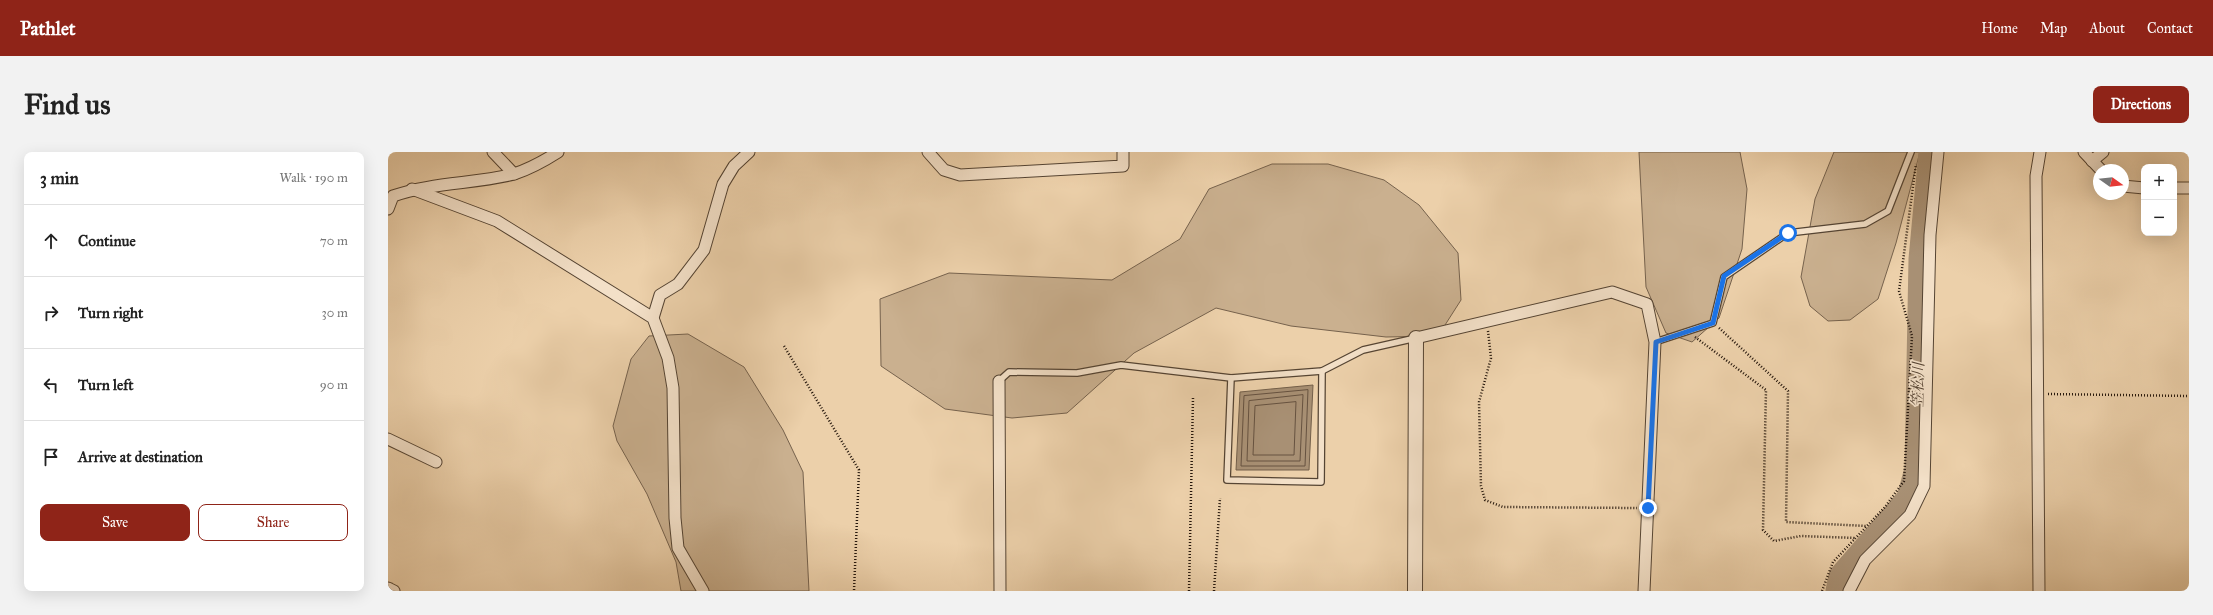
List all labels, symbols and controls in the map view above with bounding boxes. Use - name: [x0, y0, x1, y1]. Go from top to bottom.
- text: Pathlet: [20, 17, 76, 40]
- text: Home: [1981, 20, 2018, 37]
- text: Map: [2040, 20, 2067, 37]
- text: About: [2089, 20, 2125, 37]
- text: Contact: [2147, 20, 2193, 37]
- button: Directions: [2093, 86, 2189, 123]
- text: Find us: [24, 87, 110, 122]
- north arrow: [2093, 164, 2129, 200]
- map controls: [2141, 164, 2177, 236]
- button: +: [2141, 164, 2177, 200]
- text: 3 min: [40, 168, 79, 189]
- text: Walk · 190 m: [279, 170, 348, 186]
- button: −: [2141, 200, 2177, 236]
- route start: [1779, 224, 1797, 242]
- icon: ahead: [40, 230, 62, 252]
- text: Continue: [78, 232, 136, 250]
- text: 70 m: [320, 233, 348, 249]
- icon: right: [40, 302, 62, 324]
- text: Turn right: [78, 304, 143, 322]
- text: 30 m: [322, 305, 348, 321]
- water label: 笠松川: [1909, 360, 1927, 408]
- icon: left: [40, 374, 62, 396]
- text: Turn left: [78, 376, 134, 394]
- text: 90 m: [320, 377, 348, 393]
- icon: arrive: [40, 446, 62, 468]
- text: Arrive at destination: [78, 448, 203, 466]
- route end: [1639, 499, 1657, 517]
- button: Save: [40, 504, 190, 541]
- button: Share: [198, 504, 348, 541]

